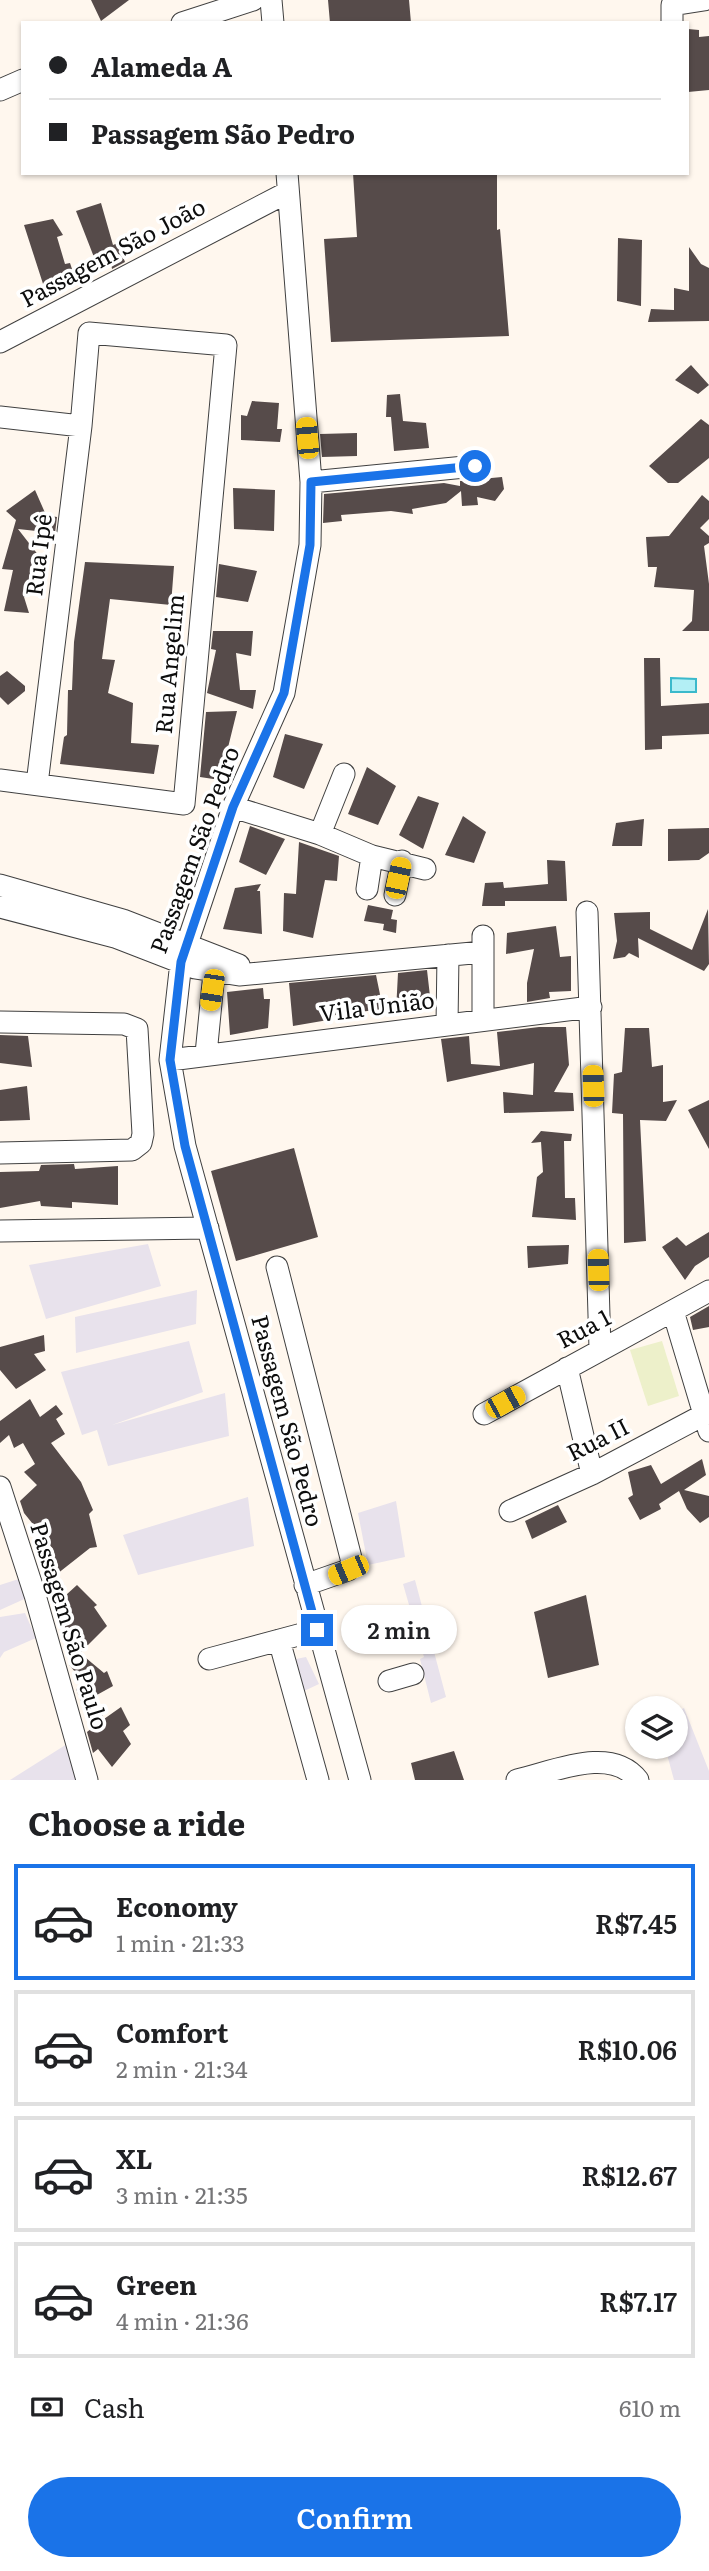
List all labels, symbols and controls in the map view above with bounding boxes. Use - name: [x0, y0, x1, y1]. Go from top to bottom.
- text: Alameda A: [91, 46, 232, 85]
- text: Passagem São Pedro: [91, 113, 355, 152]
- street label: Passagem São João: [14, 188, 211, 314]
- car: [295, 416, 320, 460]
- route start: [459, 450, 491, 482]
- street label: Rua Ipê: [15, 512, 59, 598]
- street label: Rua Angelim: [145, 592, 191, 735]
- street label: Passagem São Pedro: [140, 741, 246, 958]
- car: [384, 855, 413, 901]
- car: [199, 968, 226, 1012]
- street label: Vila União: [317, 981, 436, 1029]
- car: [582, 1065, 605, 1107]
- car: [587, 1249, 610, 1291]
- street label: Rua 1: [550, 1299, 616, 1356]
- street label: Passagem São Pedro: [244, 1311, 334, 1530]
- car: [482, 1383, 529, 1421]
- street label: Rua II: [560, 1408, 634, 1468]
- street label: Passagem São Paulo: [23, 1518, 119, 1733]
- car: [325, 1552, 372, 1588]
- callout: 2 min: [342, 1606, 457, 1654]
- text: 2 min: [367, 1612, 431, 1646]
- route end: [301, 1614, 333, 1646]
- map controls: [625, 1696, 688, 1759]
- button: layers: [625, 1696, 688, 1759]
- text: Choose a ride: [28, 1798, 245, 1846]
- text: Economy: [116, 1886, 238, 1925]
- icon: car: [32, 1891, 95, 1954]
- text: R$7.45: [595, 1903, 677, 1942]
- text: 1 min · 21:33: [116, 1925, 245, 1959]
- text: Comfort: [116, 2012, 228, 2051]
- icon: car: [32, 2017, 95, 2080]
- text: R$10.06: [578, 2029, 677, 2068]
- text: 2 min · 21:34: [116, 2051, 248, 2085]
- text: XL: [116, 2138, 153, 2177]
- icon: car: [32, 2143, 95, 2206]
- text: R$12.67: [581, 2155, 677, 2194]
- text: 3 min · 21:35: [116, 2177, 248, 2211]
- text: Green: [116, 2264, 197, 2303]
- icon: car: [32, 2269, 95, 2332]
- text: R$7.17: [599, 2281, 677, 2320]
- text: 4 min · 21:36: [116, 2303, 249, 2337]
- text: Cash: [84, 2387, 145, 2426]
- icon: cash: [28, 2388, 66, 2426]
- text: 610 m: [619, 2390, 681, 2424]
- button: Confirm: [28, 2477, 681, 2557]

